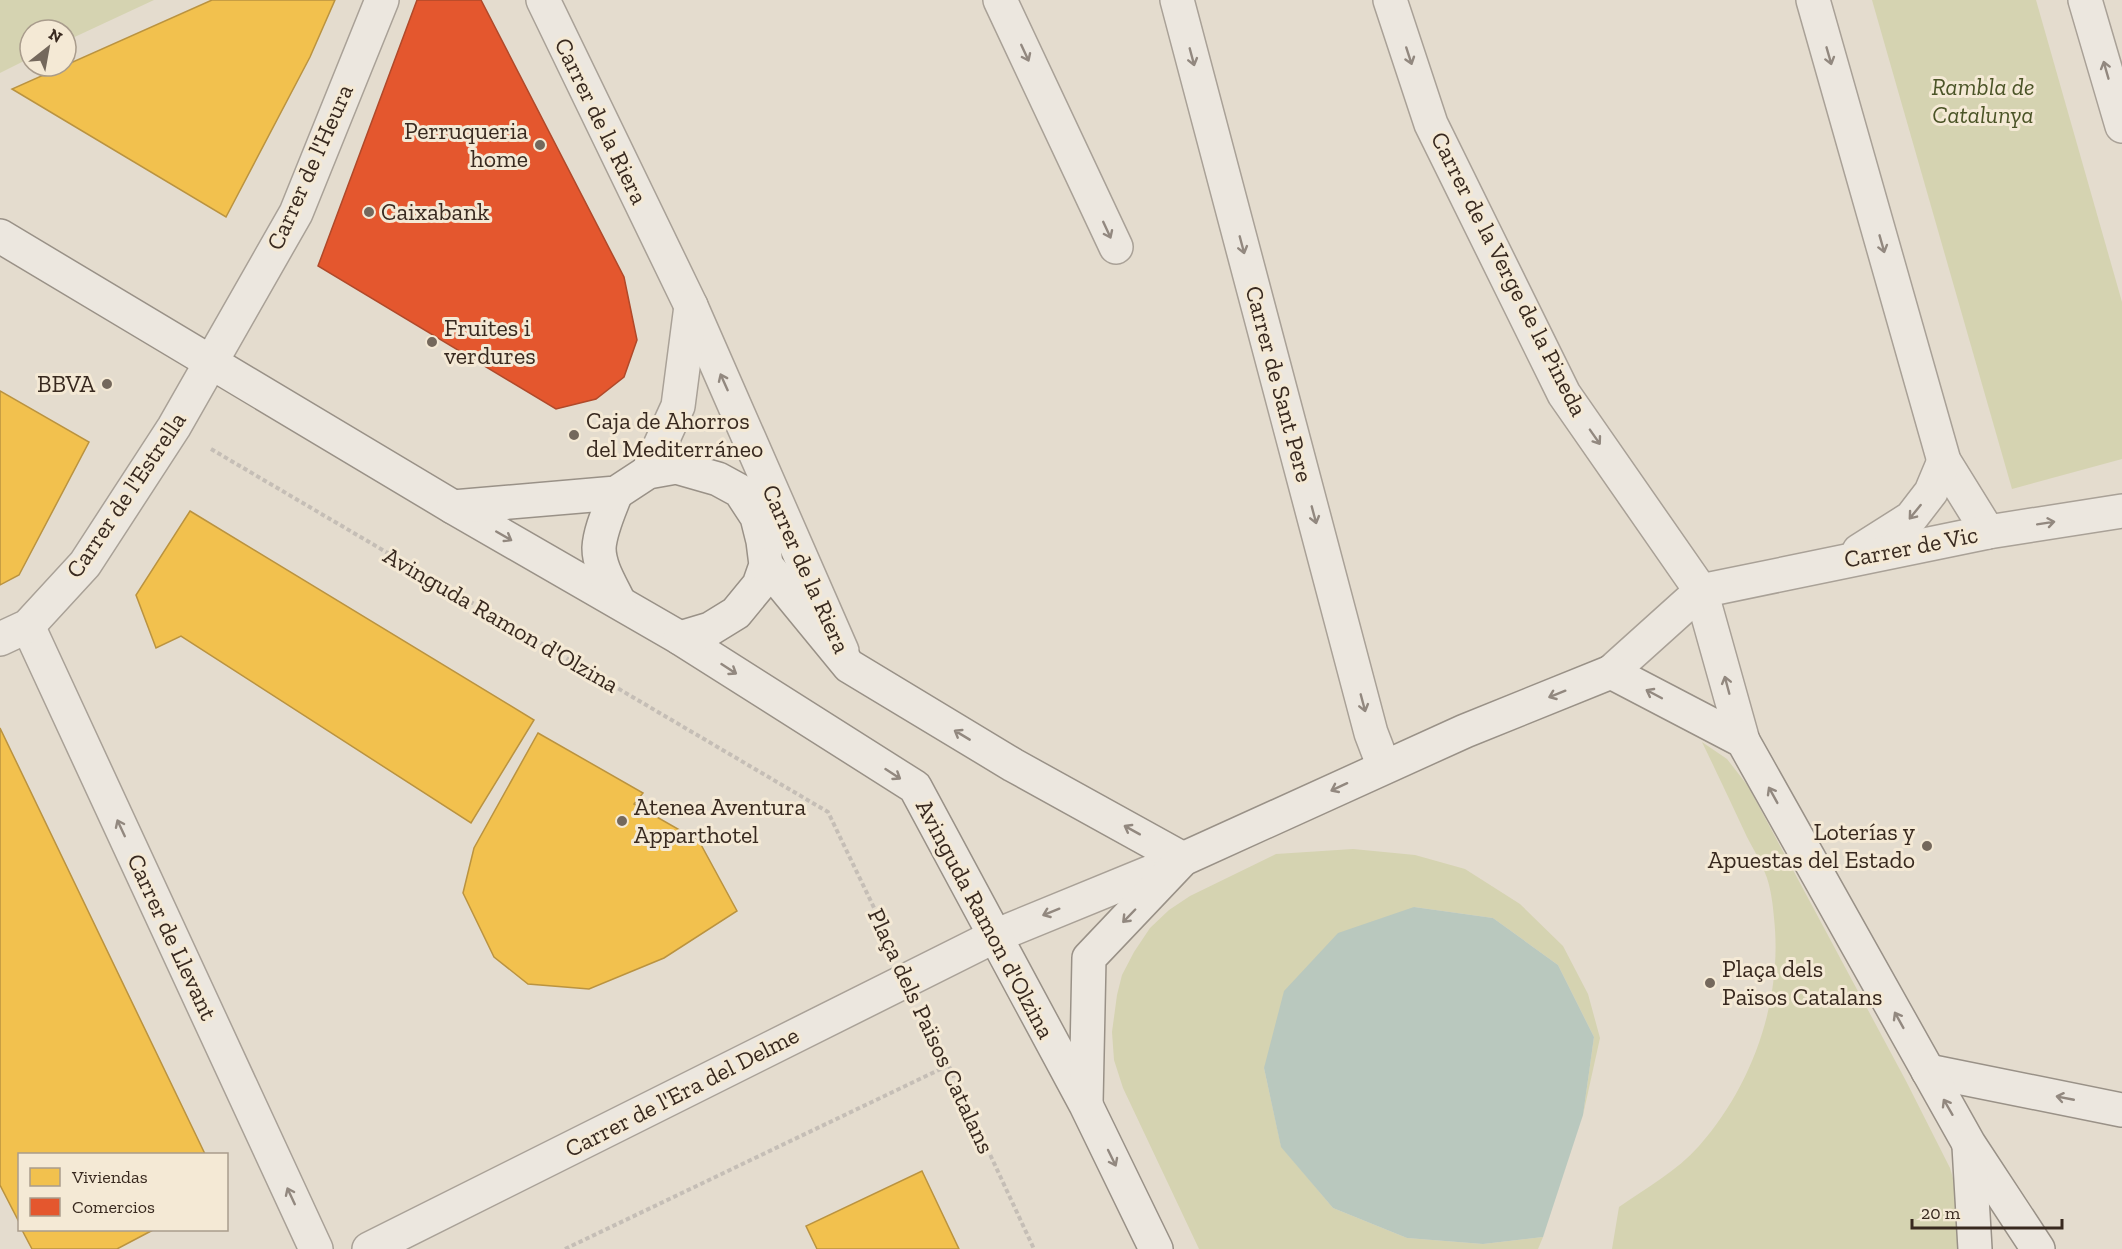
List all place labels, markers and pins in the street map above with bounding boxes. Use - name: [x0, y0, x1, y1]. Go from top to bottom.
- place label: Perruqueria home: [404, 116, 528, 173]
- marker: Perruqueria home: [533, 138, 547, 152]
- place label: Caixabank: [381, 197, 490, 226]
- marker: Caixabank: [362, 205, 376, 219]
- place label: Fruites i verdures: [444, 313, 536, 370]
- marker: Fruites i verdures: [425, 335, 439, 349]
- place label: BBVA: [37, 369, 95, 398]
- marker: BBVA: [100, 377, 114, 391]
- place label: Caja de Ahorros del Mediterráneo: [586, 406, 763, 463]
- marker: Caja de Ahorros del Mediterráneo: [567, 428, 581, 442]
- place label: Atenea Aventura Apparthotel: [634, 792, 807, 849]
- marker: Atenea Aventura Apparthotel: [615, 814, 629, 828]
- place label: Loterías y Apuestas del Estado: [1708, 817, 1916, 874]
- marker: Loterías y Apuestas del Estado: [1920, 839, 1934, 853]
- place label: Plaça dels Països Catalans: [1722, 954, 1883, 1011]
- marker: Plaça dels Països Catalans: [1703, 976, 1717, 990]

